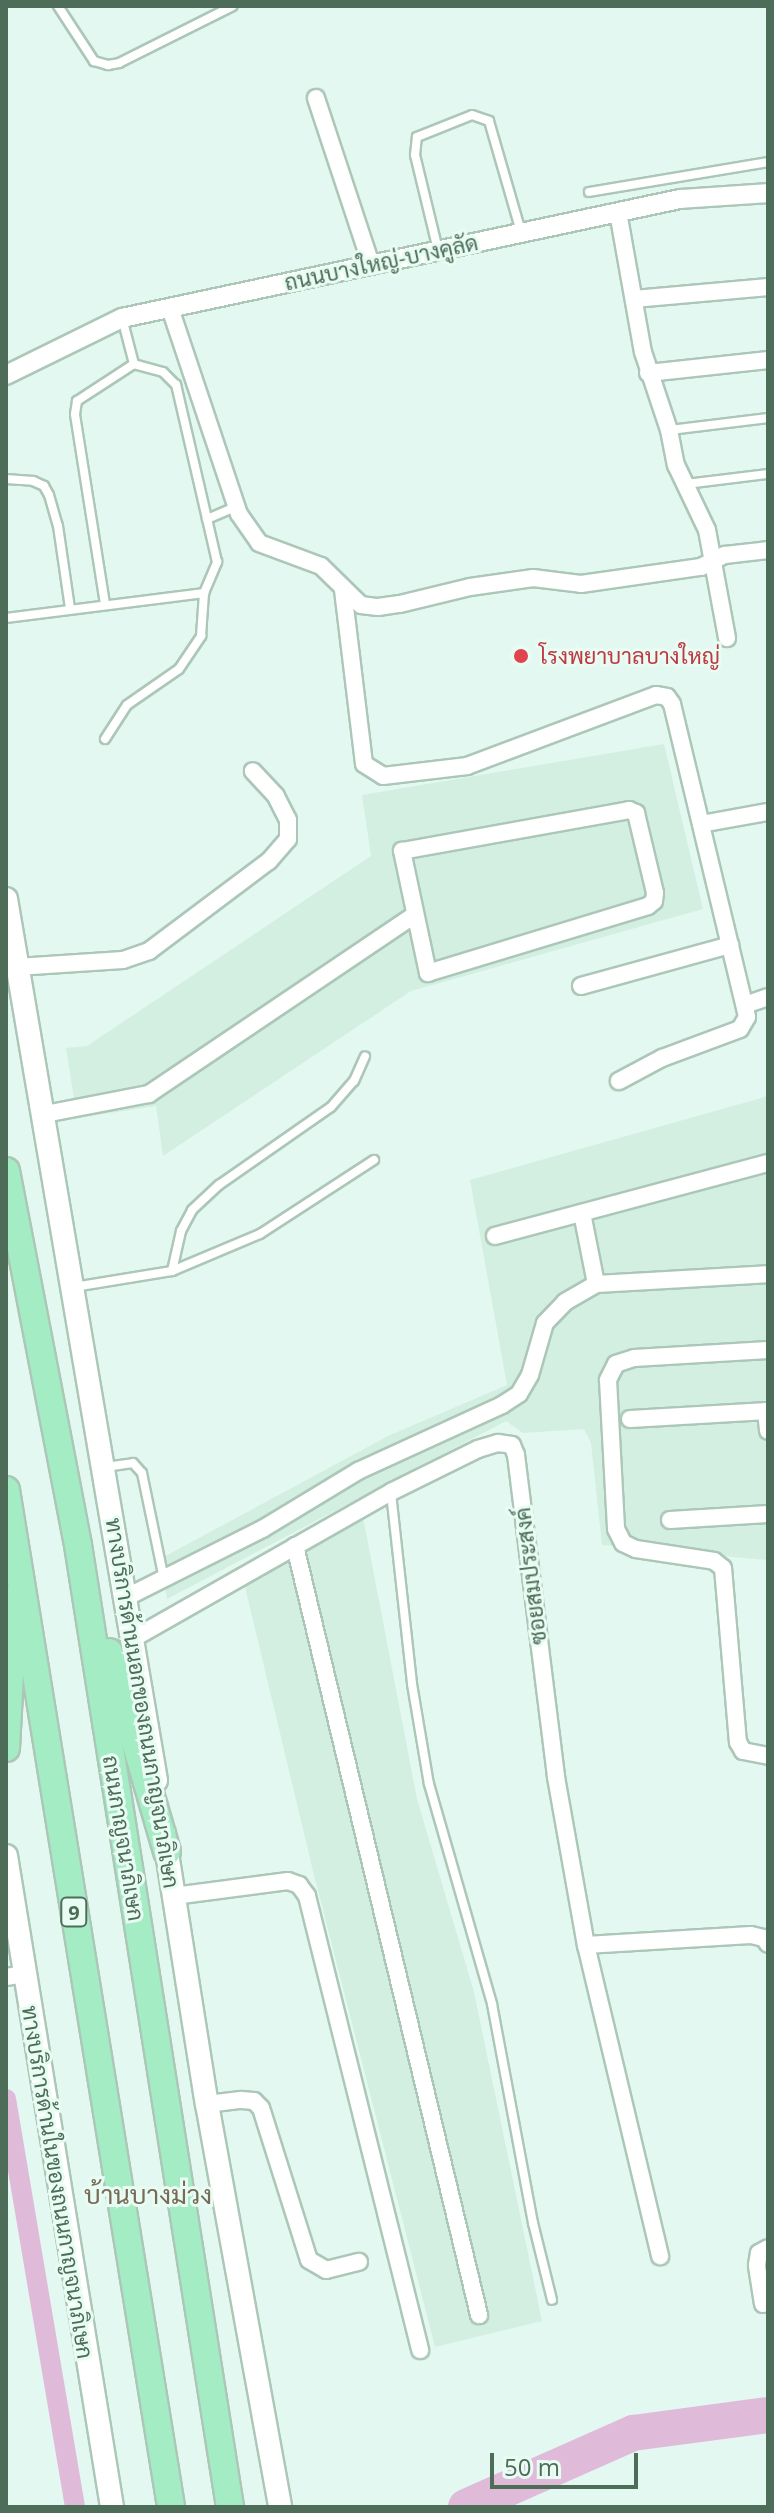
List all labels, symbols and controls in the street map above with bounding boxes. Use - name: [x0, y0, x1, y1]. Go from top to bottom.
- street label: ถนนบางใหญ่-บางคูลัด: [282, 229, 480, 295]
- place label: โรงพยาบาลบางใหญ่: [539, 643, 720, 669]
- marker: โรงพยาบาลบางใหญ่: [510, 645, 532, 667]
- street label: ซอยสมประสงค์: [508, 1506, 552, 1646]
- street label: ทางบริการด้านนอกของถนนกาญจนาภิเษก: [101, 1516, 185, 1890]
- street label: ถนนกาญจนาภิเษก: [98, 1753, 150, 1923]
- road number: 9: [60, 1896, 88, 1928]
- street label: ทางบริการด้านในของถนนกาญจนาภิเษก: [17, 2004, 99, 2360]
- district label: บ้านบางม่วง: [84, 2179, 212, 2211]
- scale bar: [494, 2437, 642, 2487]
- text: 50 m: [504, 2450, 560, 2483]

